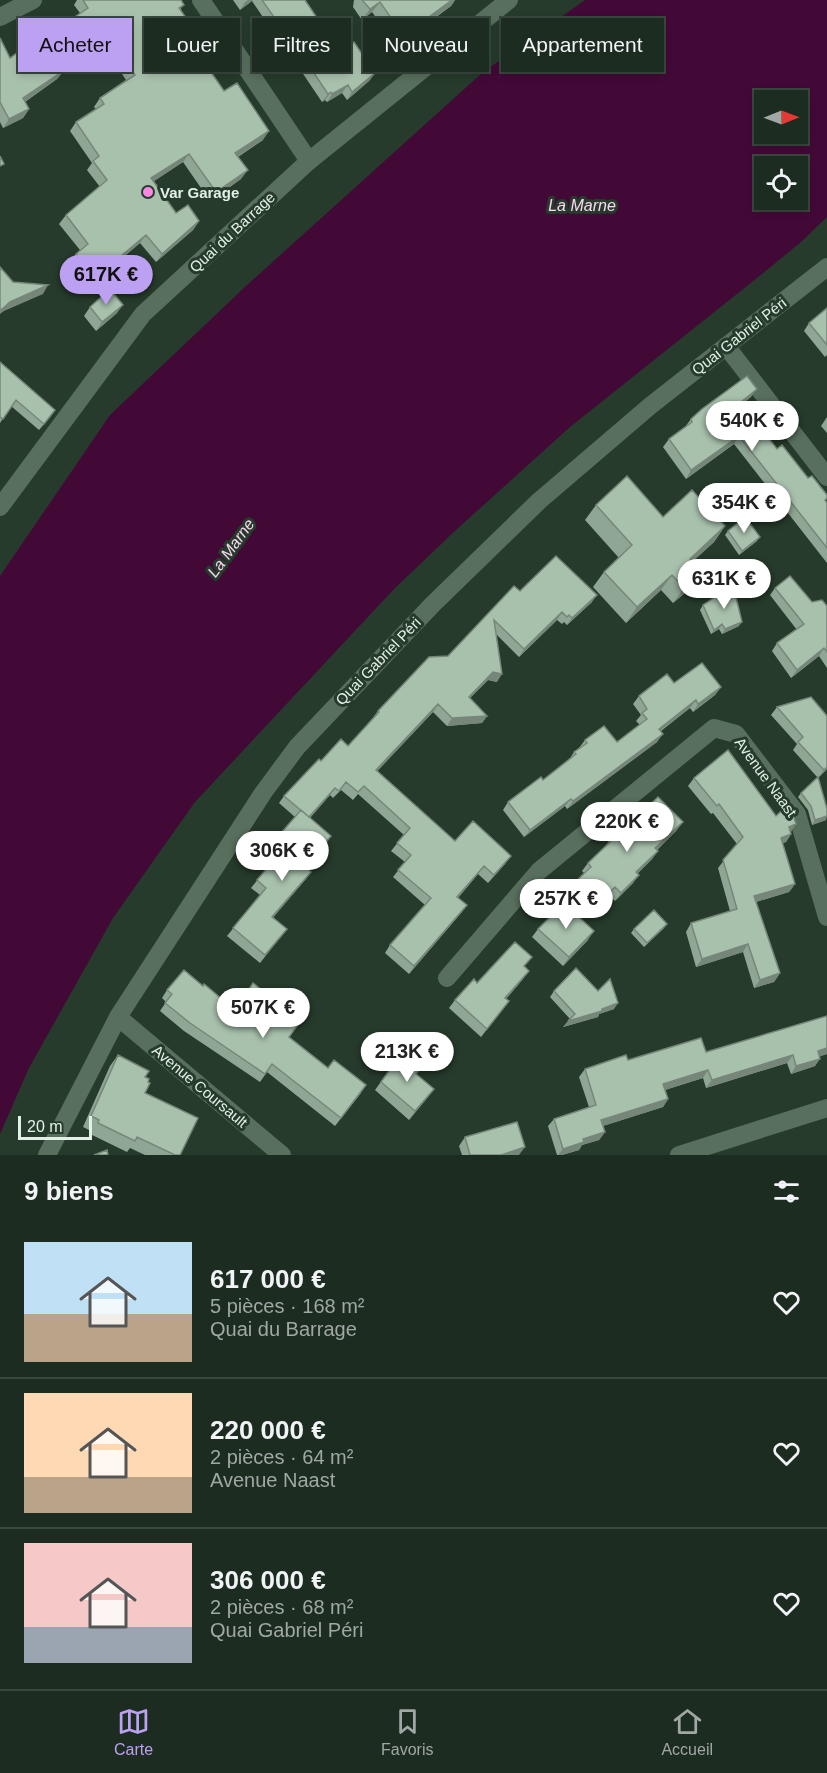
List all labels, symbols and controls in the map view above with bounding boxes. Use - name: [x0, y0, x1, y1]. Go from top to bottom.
- chip: Acheter: [18, 18, 132, 72]
- chip: Louer: [144, 18, 240, 72]
- chip: Filtres: [252, 18, 351, 72]
- chip: Nouveau: [363, 18, 489, 72]
- chip: Appartement: [501, 18, 664, 72]
- north arrow: [754, 90, 808, 144]
- map controls: [754, 90, 808, 210]
- button: locate: [754, 156, 808, 210]
- place label: Var Garage: [160, 184, 239, 201]
- marker: Var Garage: [141, 185, 155, 199]
- street label: Quai du Barrage: [186, 188, 278, 276]
- water label: La Marne: [548, 197, 616, 214]
- pin: 617K €: [57, 255, 155, 306]
- text: 617K €: [74, 263, 138, 285]
- street label: Quai Gabriel Péri: [688, 294, 790, 378]
- pin: 540K €: [703, 401, 801, 452]
- text: 540K €: [720, 409, 784, 431]
- pin: 354K €: [695, 483, 793, 534]
- text: 354K €: [712, 491, 776, 513]
- water label: La Marne: [204, 516, 258, 580]
- pin: 631K €: [675, 559, 773, 610]
- text: 631K €: [692, 567, 756, 589]
- street label: Quai Gabriel Péri: [332, 614, 424, 708]
- street label: Avenue Naast: [732, 734, 801, 821]
- pin: 220K €: [578, 802, 676, 853]
- text: 220K €: [595, 810, 659, 832]
- pin: 306K €: [233, 831, 331, 882]
- text: 306K €: [250, 839, 314, 861]
- pin: 257K €: [517, 879, 615, 930]
- text: 257K €: [534, 887, 598, 909]
- pin: 507K €: [214, 988, 312, 1039]
- text: 507K €: [231, 996, 295, 1018]
- pin: 213K €: [358, 1032, 456, 1083]
- text: 213K €: [375, 1040, 439, 1062]
- street label: Avenue Coursault: [149, 1041, 252, 1131]
- scale bar: [18, 1113, 92, 1140]
- text: 20 m: [27, 1118, 63, 1135]
- icon: filters: [770, 1175, 803, 1208]
- text: 9 biens: [24, 1176, 114, 1206]
- text: 617 000 €: [210, 1264, 326, 1294]
- icon: home: [72, 1266, 144, 1338]
- icon: heart: [770, 1286, 803, 1319]
- text: 5 pièces · 168 m²: [210, 1295, 365, 1317]
- text: Quai du Barrage: [210, 1318, 357, 1340]
- text: 220 000 €: [210, 1415, 326, 1445]
- icon: home: [72, 1417, 144, 1489]
- icon: heart: [770, 1437, 803, 1470]
- text: 2 pièces · 64 m²: [210, 1446, 353, 1468]
- text: Avenue Naast: [210, 1469, 335, 1491]
- text: 306 000 €: [210, 1565, 326, 1595]
- icon: home: [72, 1567, 144, 1639]
- icon: heart: [770, 1587, 803, 1620]
- text: 2 pièces · 68 m²: [210, 1596, 353, 1618]
- text: Quai Gabriel Péri: [210, 1619, 363, 1641]
- tab: Carte: [114, 1705, 153, 1759]
- tab: Favoris: [381, 1705, 433, 1759]
- tab: Accueil: [661, 1705, 713, 1759]

